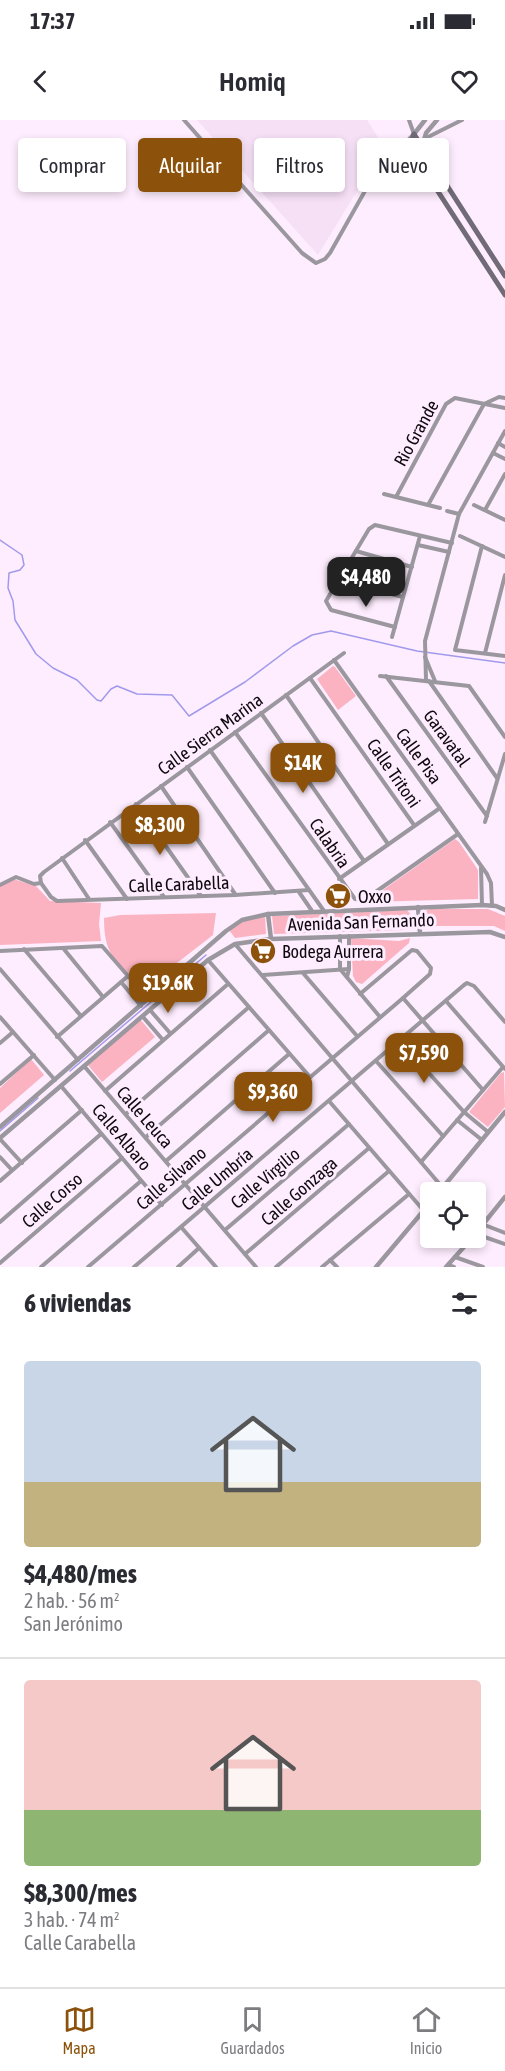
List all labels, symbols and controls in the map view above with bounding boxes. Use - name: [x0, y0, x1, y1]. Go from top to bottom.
- text: 17:37: [30, 8, 75, 34]
- icon: back: [24, 65, 57, 98]
- icon: heart: [448, 65, 481, 98]
- text: Homiq: [219, 66, 286, 97]
- chip: Comprar: [18, 138, 126, 192]
- chip: Alquilar: [138, 138, 242, 192]
- chip: Filtros: [254, 138, 345, 192]
- chip: Nuevo: [357, 138, 449, 192]
- street label: Rio Grande: [389, 396, 443, 470]
- pin: $4,480: [317, 557, 415, 608]
- text: $4,480: [341, 565, 391, 588]
- street label: Calle Sierra Marina: [153, 689, 267, 779]
- street label: Garavatal: [419, 705, 475, 771]
- street label: Calle Pisa: [392, 724, 446, 788]
- street label: Calle Tritoni: [363, 735, 425, 811]
- pin: $14K: [267, 743, 339, 794]
- text: $14K: [285, 751, 322, 774]
- pin: $8,300: [111, 805, 209, 856]
- text: $8,300: [135, 813, 185, 836]
- street label: Calabria: [305, 814, 355, 872]
- street label: Calle Carabella: [128, 872, 230, 896]
- supermarket icon: Oxxo: [323, 881, 353, 911]
- place label: Oxxo: [358, 886, 391, 907]
- street label: Avenida San Fernando: [287, 909, 435, 935]
- supermarket icon: Bodega Aurrera: [248, 936, 278, 966]
- place label: Bodega Aurrera: [282, 941, 384, 962]
- pin: $19.6K: [119, 963, 217, 1014]
- text: $19.6K: [143, 971, 193, 994]
- pin: $7,590: [375, 1033, 473, 1084]
- text: $7,590: [399, 1041, 449, 1064]
- pin: $9,360: [224, 1072, 322, 1123]
- text: $9,360: [248, 1080, 298, 1103]
- street label: Calle Leuca: [112, 1082, 178, 1152]
- street label: Calle Albaro: [88, 1099, 156, 1175]
- street label: Calle Silvano: [132, 1142, 210, 1214]
- street label: Calle Umbría: [177, 1143, 257, 1215]
- street label: Calle Virgilio: [226, 1143, 304, 1213]
- street label: Calle Gonzaga: [257, 1152, 341, 1230]
- street label: Calle Corso: [18, 1168, 86, 1232]
- map controls: [420, 1182, 486, 1248]
- button: locate: [420, 1182, 486, 1248]
- icon: filters: [448, 1287, 481, 1320]
- text: 6 viviendas: [24, 1288, 131, 1318]
- icon: home: [199, 1400, 307, 1508]
- text: $4,480/mes: [24, 1559, 137, 1589]
- text: 2 hab. · 56 m²: [24, 1589, 119, 1612]
- text: San Jerónimo: [24, 1612, 123, 1635]
- icon: home: [199, 1719, 307, 1827]
- text: $8,300/mes: [24, 1878, 137, 1908]
- text: 3 hab. · 74 m²: [24, 1908, 119, 1931]
- text: Calle Carabella: [24, 1931, 136, 1954]
- tab: Mapa: [62, 2003, 96, 2057]
- tab: Guardados: [221, 2003, 285, 2057]
- tab: Inicio: [410, 2003, 443, 2057]

